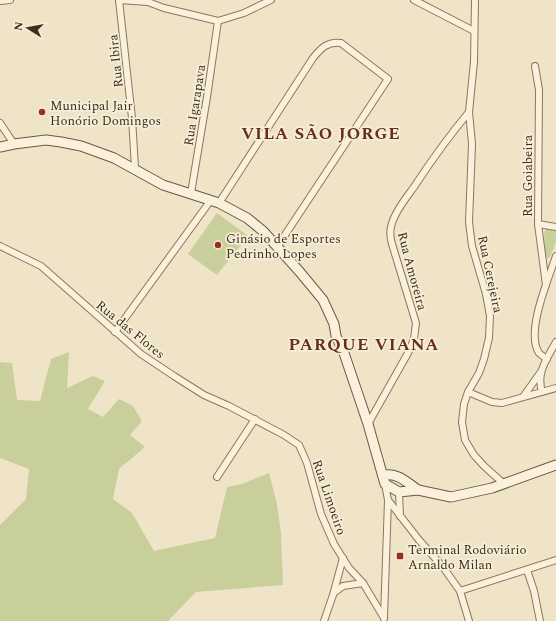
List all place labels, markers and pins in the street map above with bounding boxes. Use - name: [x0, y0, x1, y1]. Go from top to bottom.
- place label: Municipal Jair Honório Domingos: [50, 96, 161, 131]
- marker: Municipal Jair Honório Domingos: [37, 107, 47, 117]
- place label: Ginásio de Esportes Pedrinho Lopes: [226, 229, 341, 264]
- marker: Ginásio de Esportes Pedrinho Lopes: [213, 240, 223, 250]
- place label: Terminal Rodoviário Arnaldo Milan: [408, 540, 527, 575]
- marker: Terminal Rodoviário Arnaldo Milan: [395, 551, 405, 561]

